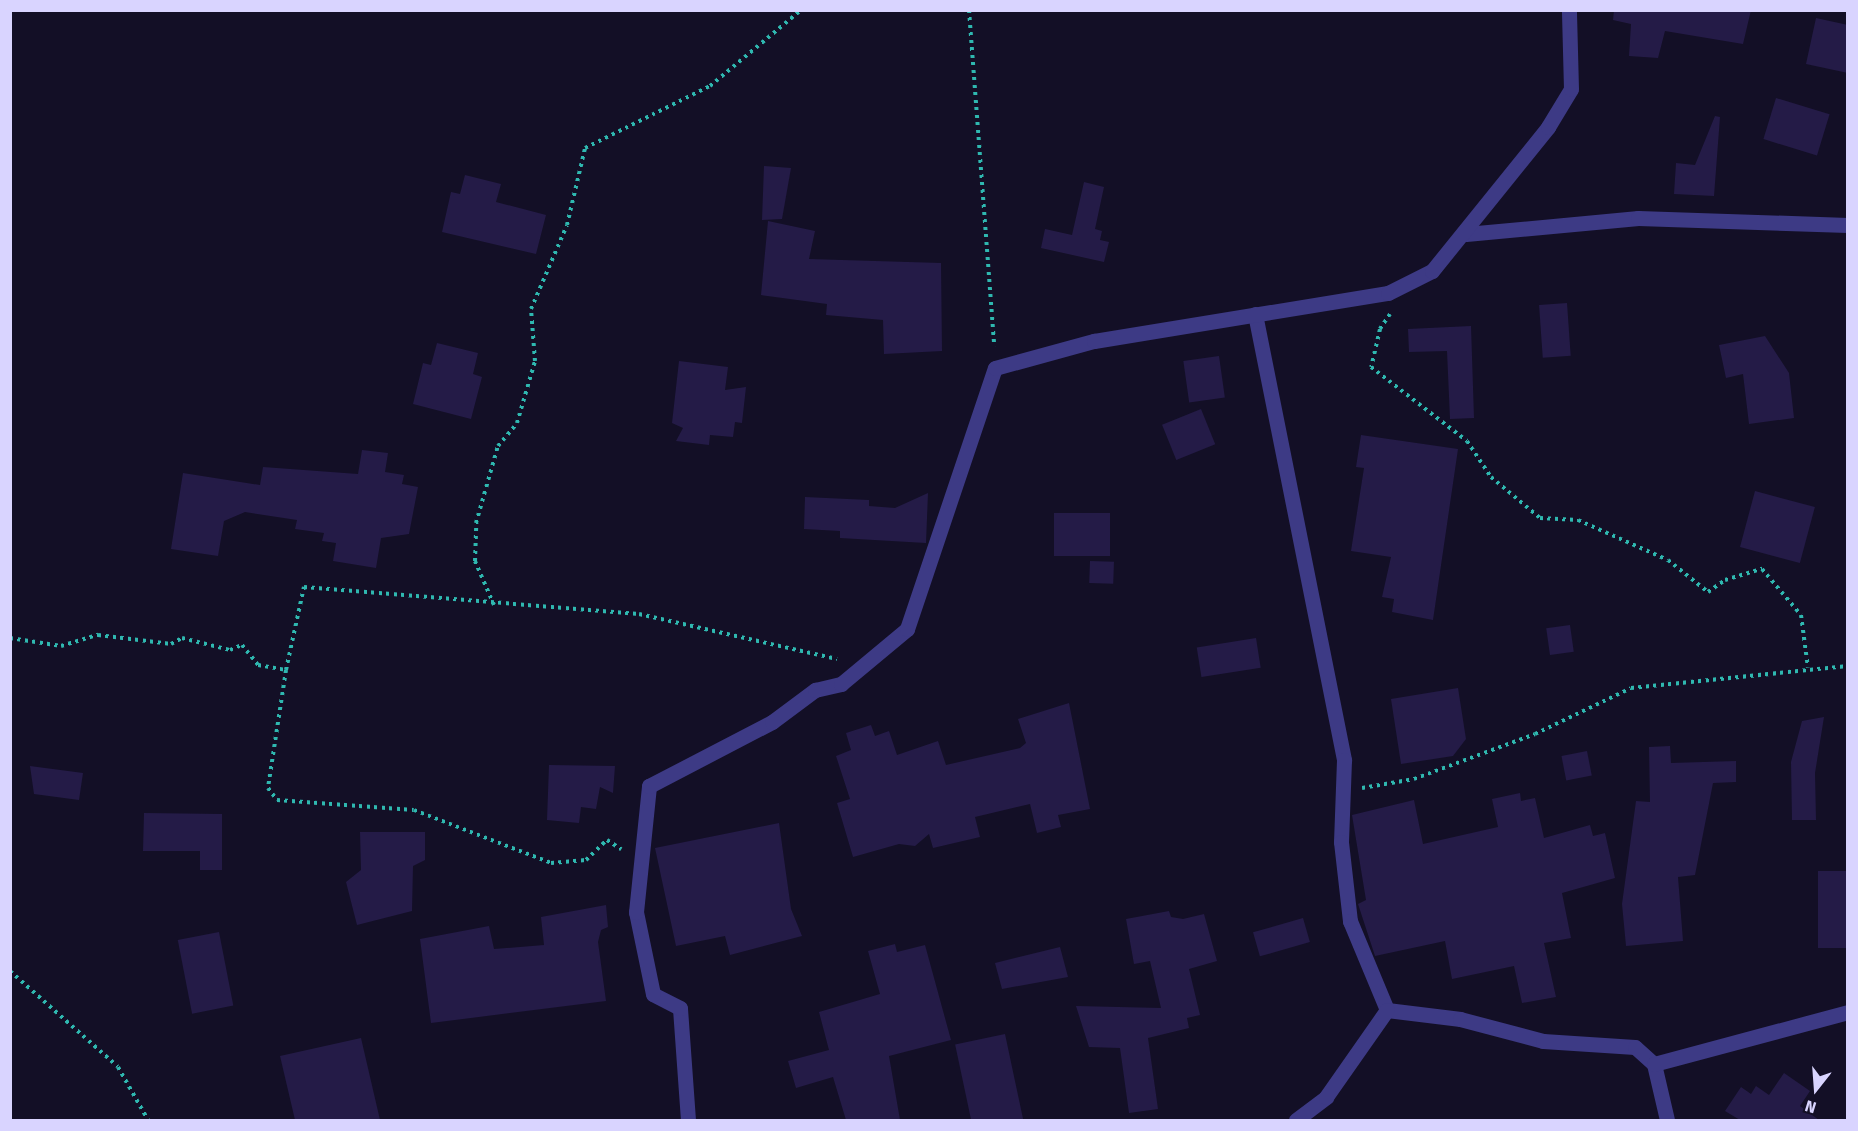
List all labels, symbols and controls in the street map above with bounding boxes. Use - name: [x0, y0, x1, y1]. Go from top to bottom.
- north arrow: [1786, 1059, 1846, 1119]
- text: N: [1803, 1096, 1818, 1117]

